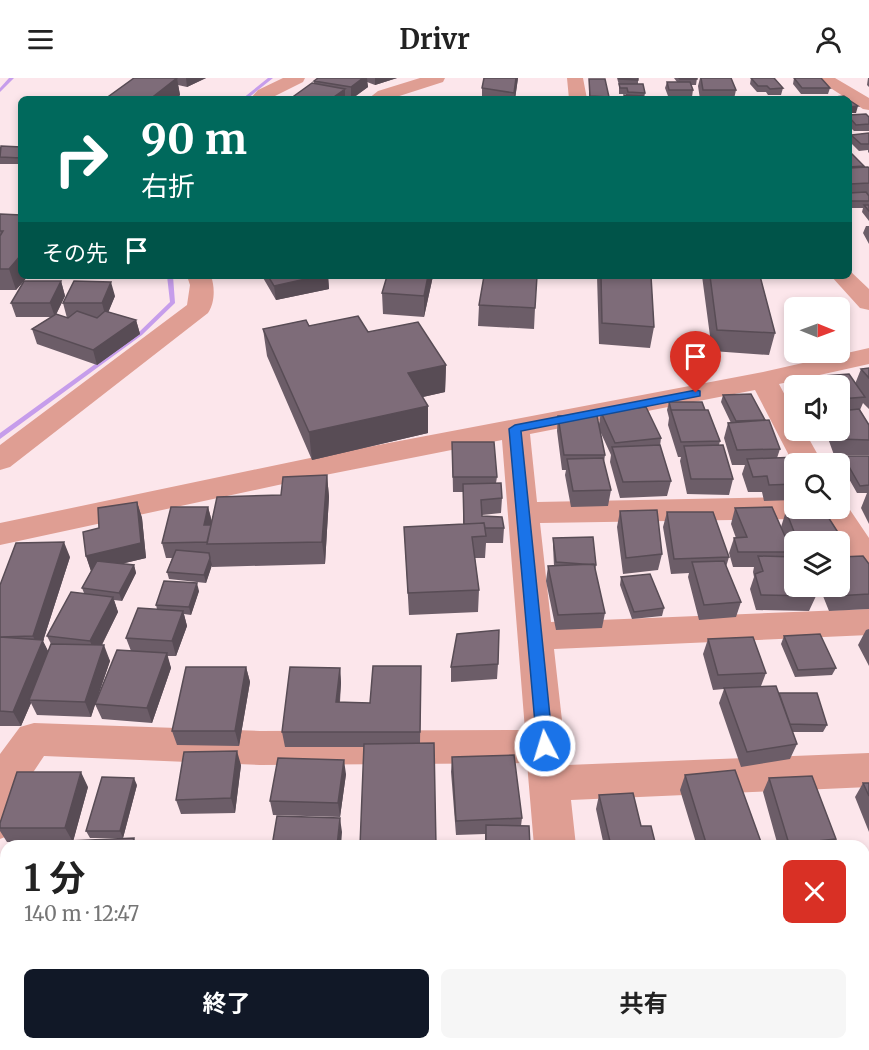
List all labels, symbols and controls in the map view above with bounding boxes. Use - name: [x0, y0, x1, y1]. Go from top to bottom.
- text: Drivr: [399, 22, 470, 56]
- icon: menu: [24, 23, 57, 56]
- icon: person: [812, 23, 845, 56]
- text: 90 m: [141, 113, 247, 165]
- icon: right: [42, 120, 120, 198]
- text: 右折: [141, 169, 195, 203]
- icon: arrive: [120, 234, 153, 267]
- text: その先: [42, 239, 108, 267]
- north arrow: [784, 297, 850, 363]
- map controls: [784, 297, 850, 597]
- pin: [670, 331, 721, 393]
- icon: arrive: [679, 340, 712, 373]
- button: sound: [784, 375, 850, 441]
- button: search: [784, 453, 850, 519]
- button: layers: [784, 531, 850, 597]
- position arrow: [513, 714, 577, 778]
- text: 1 分: [24, 856, 85, 901]
- button: close: [783, 860, 846, 923]
- text: 140 m · 12:47: [24, 901, 139, 926]
- button: 終了: [24, 969, 429, 1038]
- button: 共有: [441, 969, 846, 1038]

